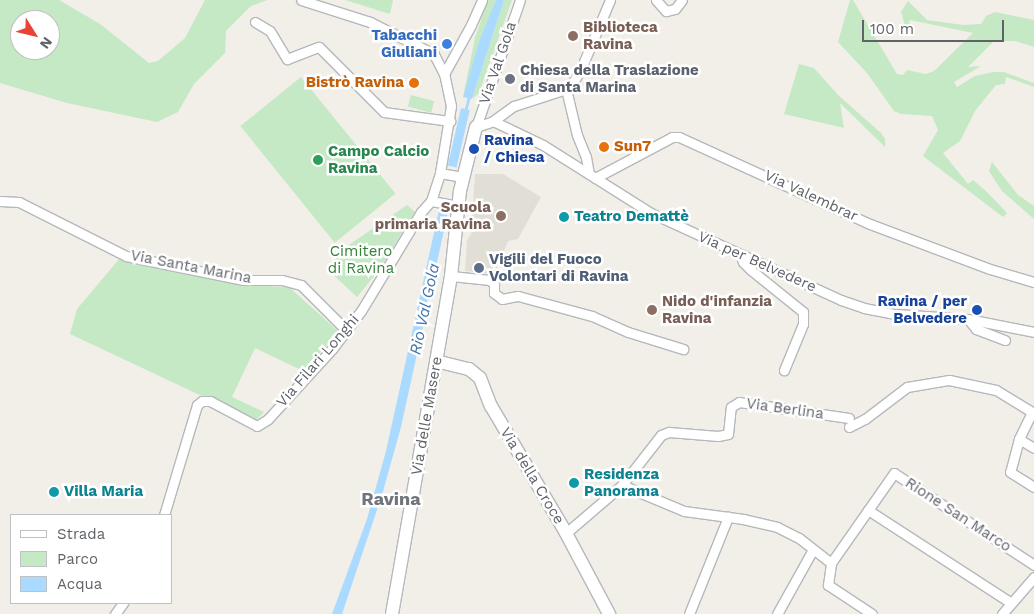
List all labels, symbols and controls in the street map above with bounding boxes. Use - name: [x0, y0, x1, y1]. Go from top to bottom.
- north arrow: [10, 10, 60, 60]
- scale bar: [864, 10, 1006, 42]
- place label: Biblioteca Ravina: [583, 18, 658, 53]
- street label: Via Val Gola: [475, 19, 521, 107]
- text: 100 m: [870, 20, 914, 38]
- place label: Tabacchi Giuliani: [371, 26, 437, 61]
- marker: Biblioteca Ravina: [567, 30, 579, 42]
- text: N: [37, 34, 56, 52]
- marker: Tabacchi Giuliani: [441, 38, 453, 50]
- place label: Chiesa della Traslazione di Santa Marina: [520, 61, 699, 96]
- marker: Chiesa della Traslazione di Santa Marina: [504, 73, 516, 85]
- place label: Bistrò Ravina: [306, 74, 404, 92]
- marker: Bistrò Ravina: [408, 77, 420, 89]
- place label: Ravina / Chiesa: [484, 131, 545, 166]
- place label: Sun7: [614, 138, 651, 156]
- marker: Sun7: [598, 141, 610, 153]
- place label: Campo Calcio Ravina: [328, 142, 429, 177]
- marker: Ravina / Chiesa: [468, 143, 480, 155]
- marker: Campo Calcio Ravina: [312, 154, 324, 166]
- street label: Via Valembrar: [761, 166, 861, 226]
- place label: Scuola primaria Ravina: [375, 198, 491, 233]
- place label: Teatro Demattè: [574, 208, 689, 226]
- marker: Scuola primaria Ravina: [495, 210, 507, 222]
- marker: Teatro Demattè: [558, 211, 570, 223]
- street label: Via per Belvedere: [695, 228, 819, 296]
- park label: Cimitero di Ravina: [328, 242, 394, 277]
- street label: Via Santa Marina: [129, 246, 253, 288]
- place label: Vigili del Fuoco Volontari di Ravina: [489, 250, 628, 285]
- water label: Rio Val Gola: [406, 261, 444, 357]
- marker: Vigili del Fuoco Volontari di Ravina: [473, 262, 485, 274]
- place label: Nido d'infanzia Ravina: [662, 292, 772, 327]
- place label: Ravina / per Belvedere: [877, 292, 967, 327]
- marker: Nido d'infanzia Ravina: [646, 304, 658, 316]
- marker: Ravina / per Belvedere: [971, 304, 983, 316]
- street label: Via Filari Longhi: [273, 311, 363, 411]
- street label: Via delle Masere: [408, 355, 446, 477]
- street label: Via Berlina: [745, 395, 825, 423]
- street label: Via della Croce: [496, 424, 568, 528]
- place label: Residenza Panorama: [584, 465, 659, 500]
- street label: Rione San Marco: [902, 474, 1014, 556]
- marker: Residenza Panorama: [568, 477, 580, 489]
- place label: Villa Maria: [64, 483, 143, 501]
- marker: Villa Maria: [48, 486, 60, 498]
- district label: Ravina: [361, 488, 421, 510]
- legend: [10, 514, 172, 604]
- text: Strada: [57, 525, 105, 543]
- text: Parco: [57, 550, 98, 568]
- text: Acqua: [57, 575, 102, 593]

